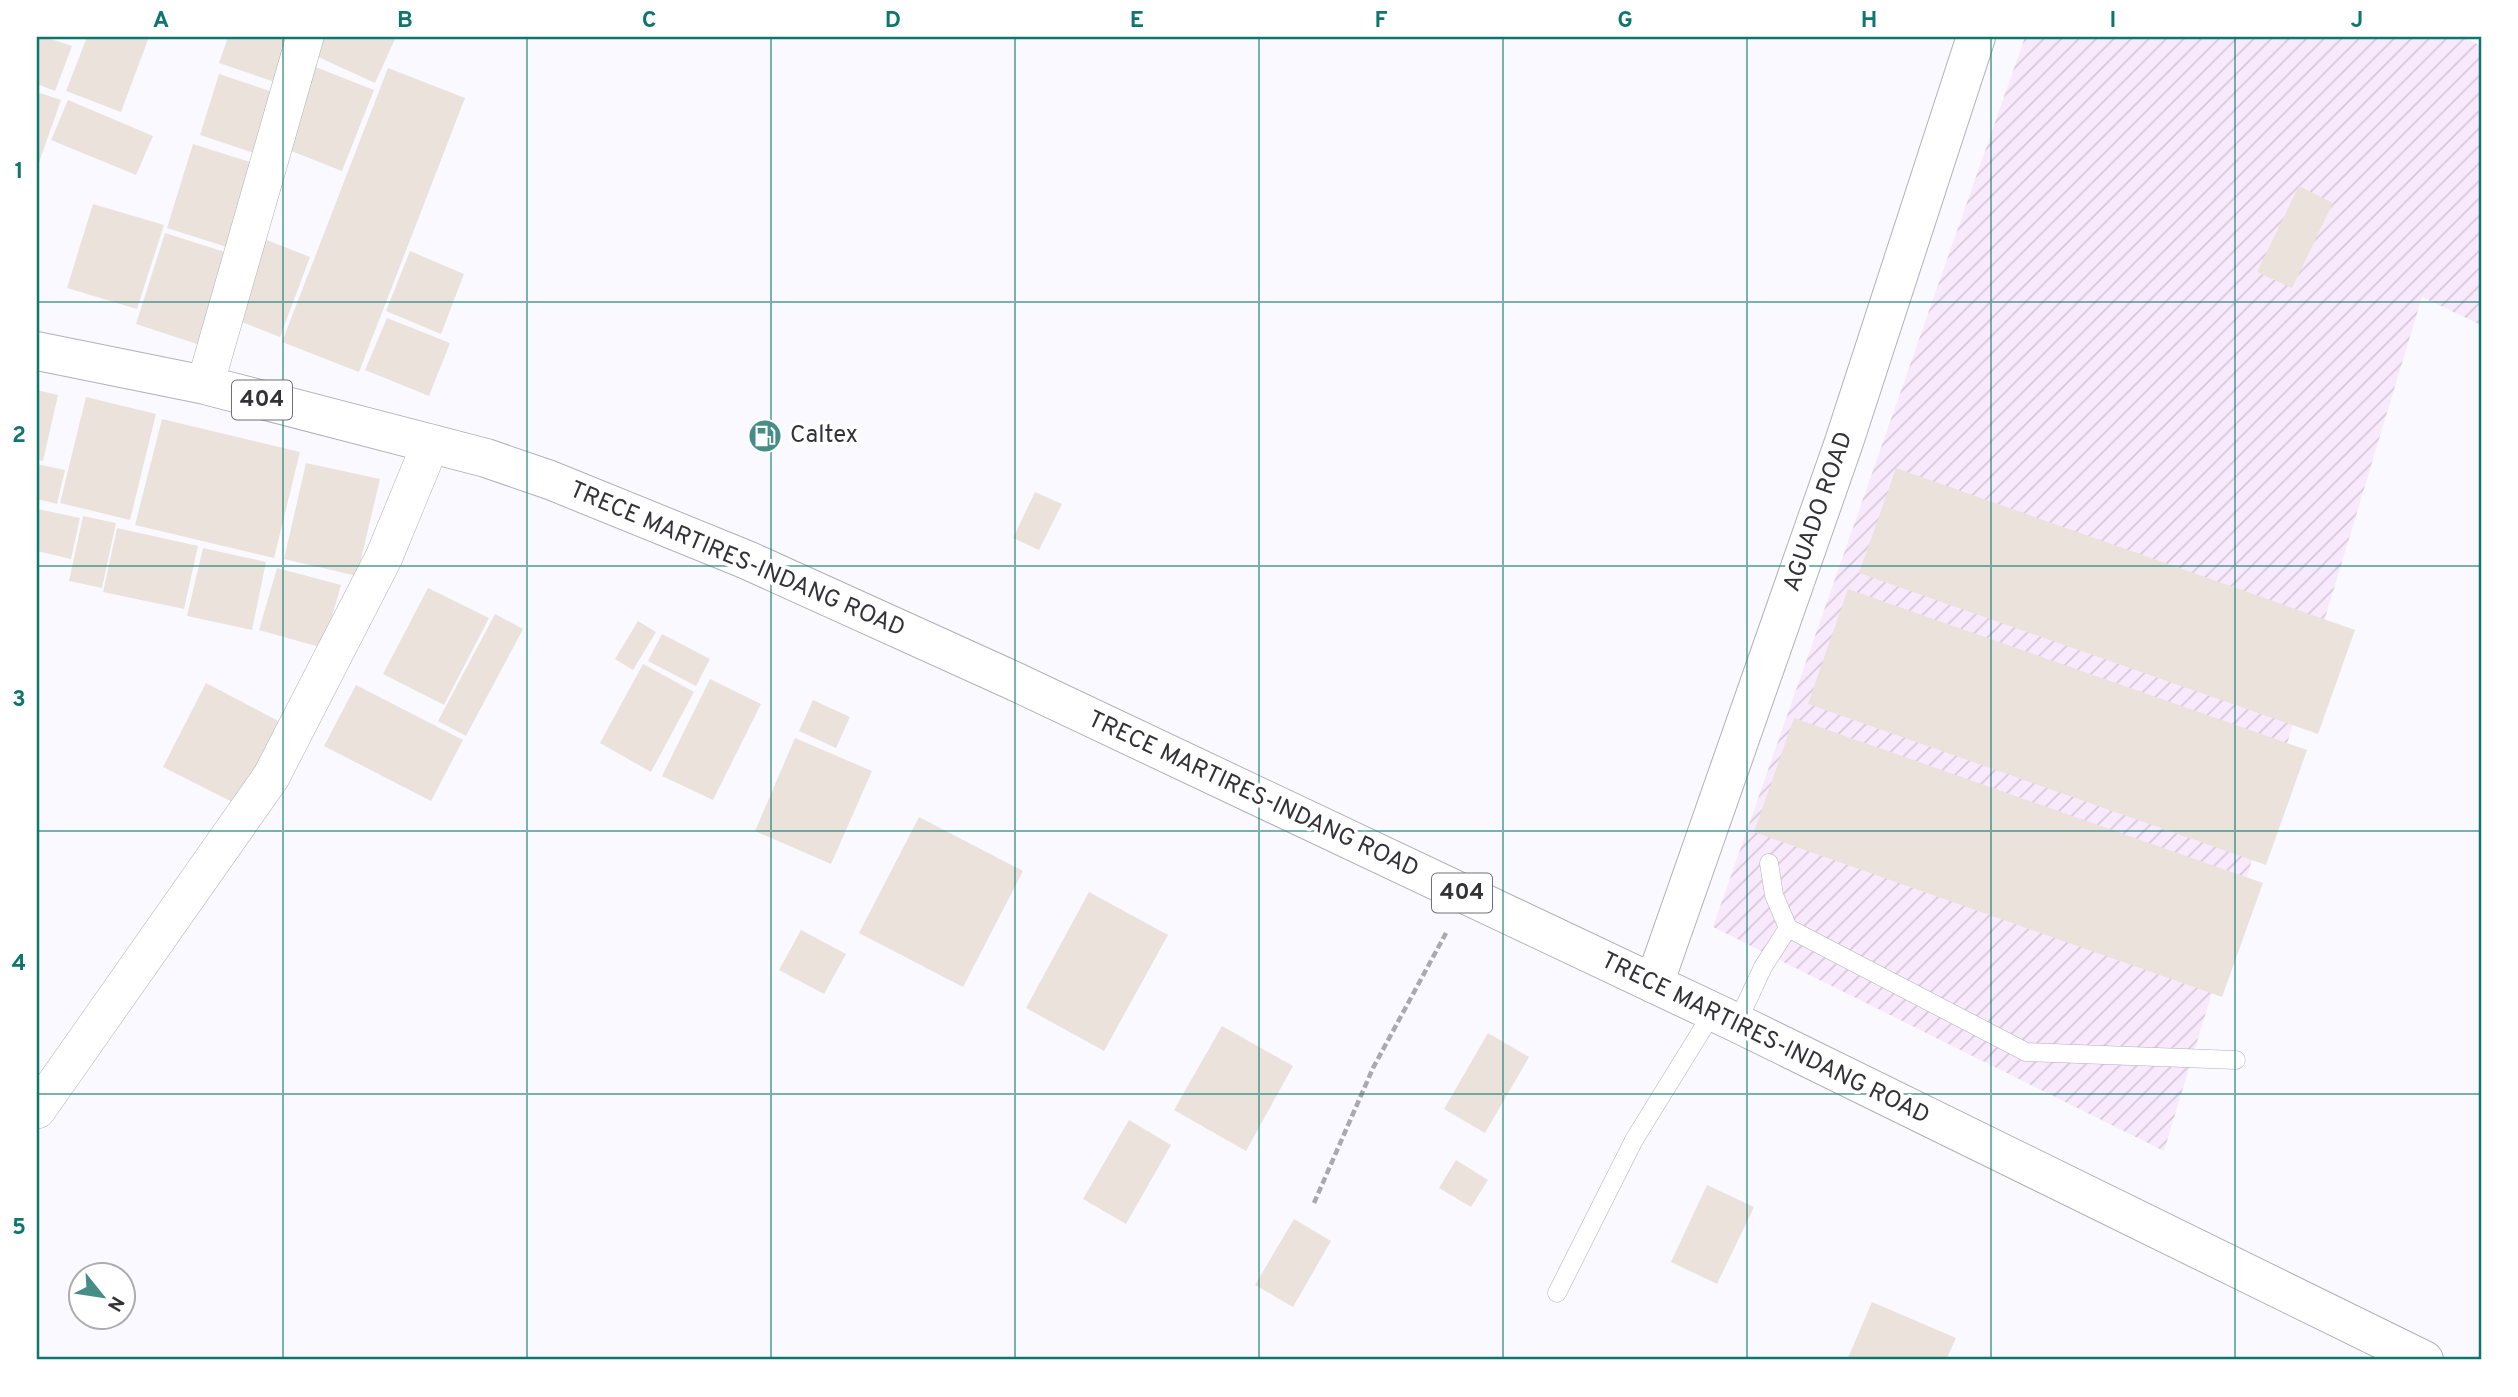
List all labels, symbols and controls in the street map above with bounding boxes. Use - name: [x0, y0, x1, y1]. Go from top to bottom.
- text: A: [153, 7, 169, 36]
- text: B: [397, 7, 413, 36]
- text: C: [642, 7, 656, 36]
- text: D: [885, 7, 901, 36]
- text: E: [1130, 7, 1144, 36]
- text: F: [1374, 7, 1388, 36]
- text: G: [1617, 7, 1633, 36]
- text: H: [1861, 7, 1877, 36]
- text: I: [2110, 7, 2116, 36]
- text: J: [2351, 7, 2363, 36]
- text: 1: [14, 158, 24, 187]
- road number: 404: [232, 380, 292, 420]
- fuel station icon: Caltex: [746, 417, 784, 455]
- place label: Caltex: [790, 421, 858, 451]
- text: 2: [12, 422, 26, 451]
- street label: AGUADO ROAD: [1778, 428, 1860, 596]
- street label: TRECE MARTIRES-INDANG ROAD: [565, 476, 909, 644]
- text: 3: [12, 686, 26, 715]
- street label: TRECE MARTIRES-INDANG ROAD: [1083, 705, 1423, 885]
- road number: 404: [1432, 874, 1492, 912]
- street label: TRECE MARTIRES-INDANG ROAD: [1596, 946, 1934, 1132]
- text: 4: [12, 950, 26, 979]
- text: 5: [12, 1214, 26, 1243]
- north arrow: [66, 1260, 136, 1330]
- text: N: [101, 1292, 129, 1315]

